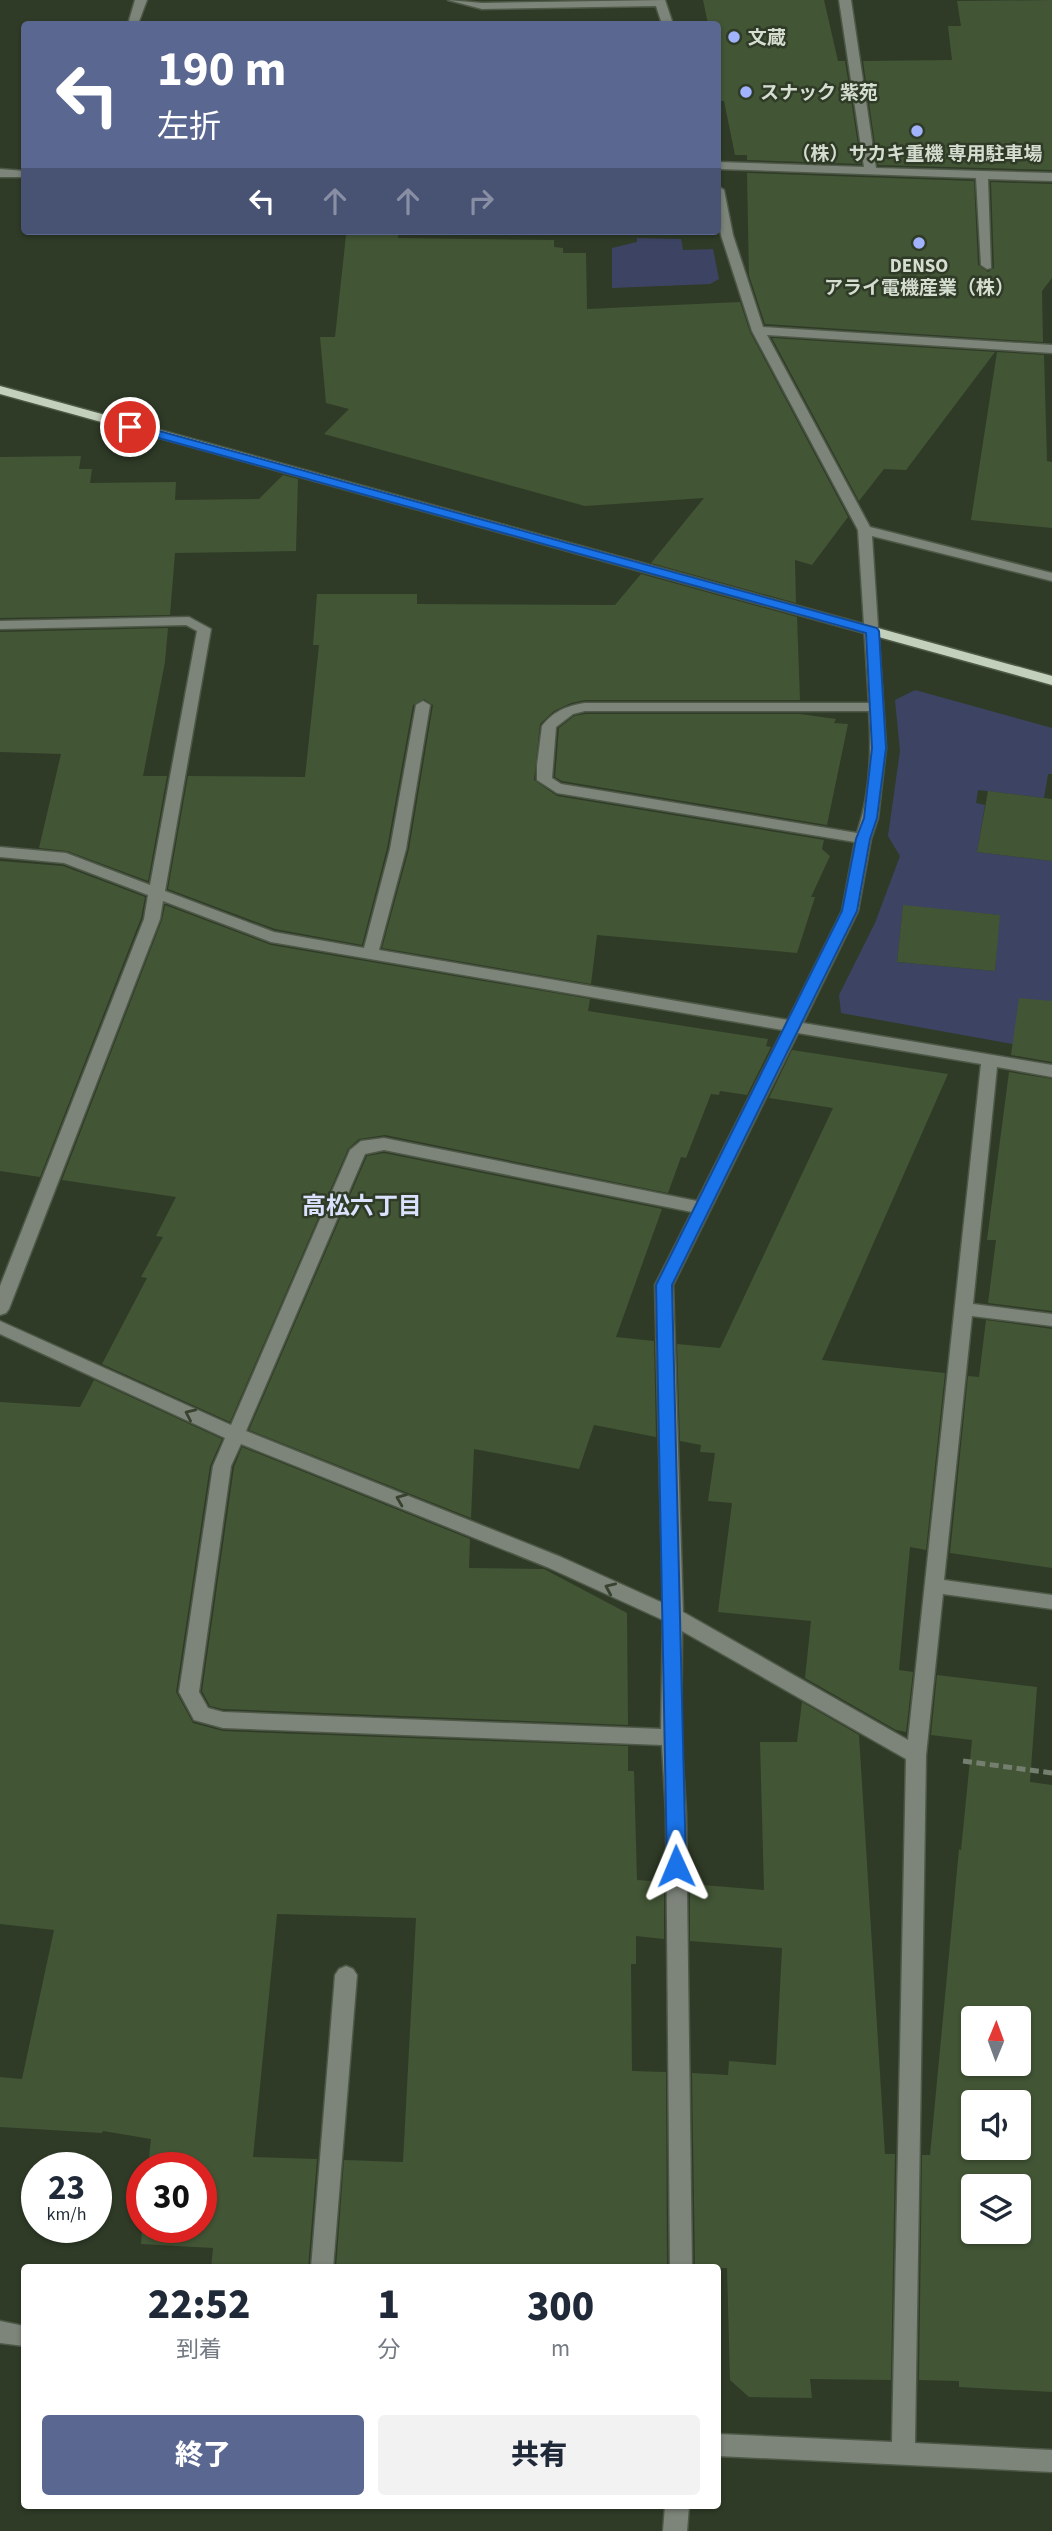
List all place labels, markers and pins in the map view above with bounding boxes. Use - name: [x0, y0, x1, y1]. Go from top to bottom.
- place label: 文蔵: [748, 25, 786, 52]
- marker: 文蔵: [726, 29, 742, 45]
- place label: スナック 紫苑: [760, 80, 878, 107]
- marker: スナック 紫苑: [738, 84, 754, 100]
- marker: （株）サカキ重機 専用駐車場: [909, 123, 925, 139]
- place label: （株）サカキ重機 専用駐車場: [792, 141, 1042, 168]
- marker: DENSO アライ電機産業（株）: [911, 235, 927, 251]
- place label: DENSO アライ電機産業（株）: [824, 253, 1014, 302]
- pin: [100, 397, 160, 457]

